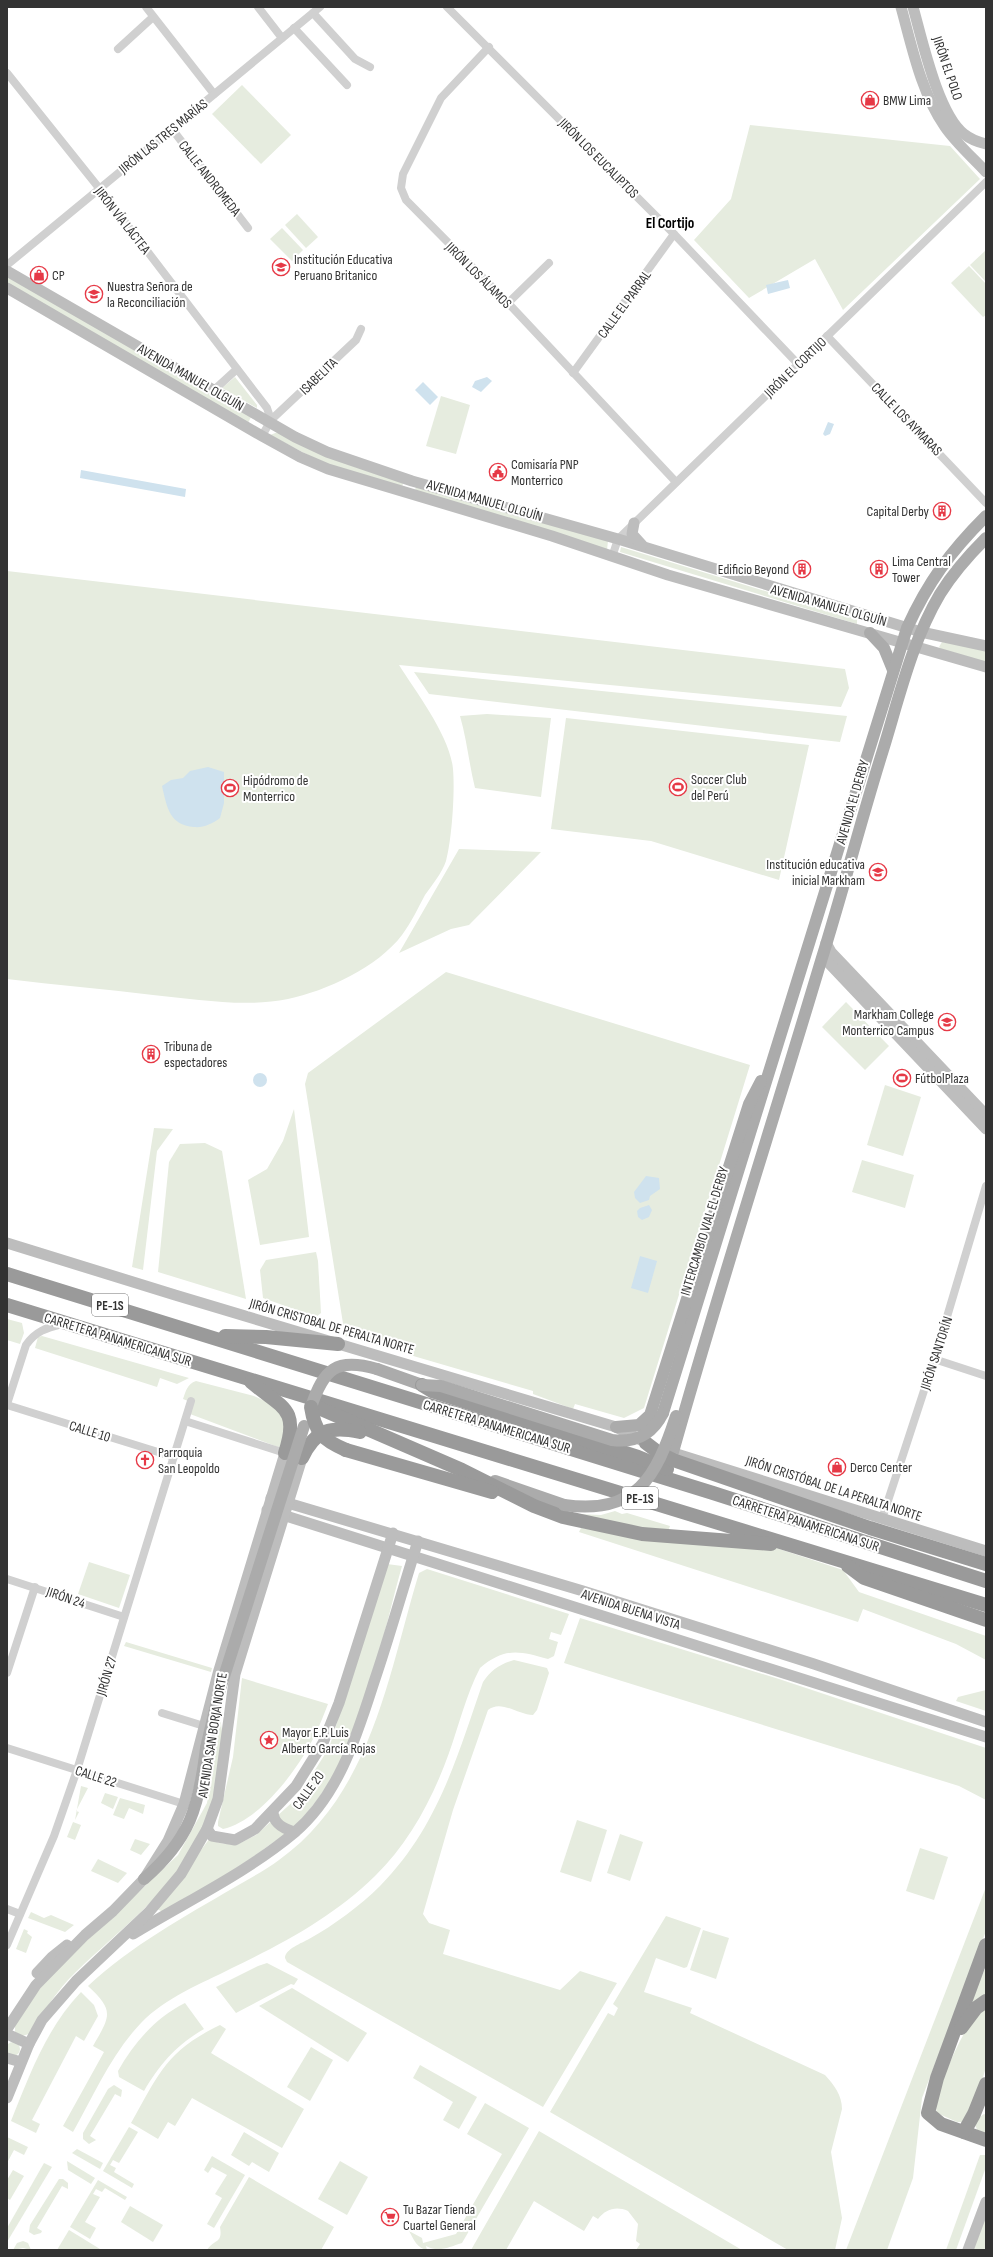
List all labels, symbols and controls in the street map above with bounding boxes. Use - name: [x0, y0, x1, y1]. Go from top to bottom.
- street label: JIRÓN EL POLO: [928, 33, 966, 102]
- shop icon: BMW Lima: [860, 90, 880, 110]
- place label: BMW Lima: [883, 92, 931, 109]
- street label: JIRÓN LAS TRES MARÍAS: [115, 95, 211, 178]
- street label: JIRÓN LOS EUCALIPTOS: [554, 114, 642, 202]
- street label: CALLE ANDROMEDA: [175, 137, 245, 220]
- street label: JIRÓN VÍA LÁCTEA: [90, 182, 155, 258]
- district label: El Cortijo: [646, 214, 694, 233]
- street label: JIRÓN LOS ÁLAMOS: [441, 238, 515, 312]
- place label: Institución Educativa Peruano Britanico: [294, 251, 393, 284]
- school or university icon: Institución Educativa Peruano Britanico: [271, 257, 291, 277]
- shop icon: CP: [29, 265, 49, 285]
- place label: CP: [52, 267, 65, 284]
- street label: CALLE EL PARRAL: [594, 267, 655, 342]
- place label: Nuestra Señora de la Reconciliación: [107, 278, 193, 311]
- school or university icon: Nuestra Señora de la Reconciliación: [84, 284, 104, 304]
- street label: JIRÓN EL CORTIJO: [760, 334, 830, 402]
- street label: AVENIDA MANUEL OLGUÍN: [134, 340, 247, 415]
- street label: ISABELITA: [296, 354, 341, 398]
- street label: CALLE LOS AYMARAS: [868, 379, 946, 459]
- place label: Comisaría PNP Monterrico: [511, 456, 579, 489]
- public building icon: Comisaría PNP Monterrico: [488, 462, 508, 482]
- street label: AVENIDA MANUEL OLGUÍN: [424, 476, 545, 525]
- building icon: Capital Derby: [932, 501, 952, 521]
- place label: Capital Derby: [867, 503, 930, 520]
- place label: Lima Central Tower: [892, 553, 951, 586]
- building icon: Edificio Beyond: [792, 559, 812, 579]
- building icon: Lima Central Tower: [869, 559, 889, 579]
- place label: Edificio Beyond: [718, 561, 789, 578]
- street label: AVENIDA MANUEL OLGUÍN: [768, 581, 889, 630]
- street label: AVENIDA EL DERBY: [832, 758, 873, 847]
- place label: Soccer Club del Perú: [691, 771, 747, 804]
- place label: Hipódromo de Monterrico: [243, 772, 308, 805]
- sports icon: Soccer Club del Perú: [668, 777, 688, 797]
- sports icon: Hipódromo de Monterrico: [220, 778, 240, 798]
- place label: Institución educativa inicial Markham: [766, 856, 865, 889]
- school or university icon: Institución educativa inicial Markham: [868, 862, 888, 882]
- place label: Markham College Monterrico Campus: [842, 1006, 934, 1039]
- school or university icon: Markham College Monterrico Campus: [937, 1012, 957, 1032]
- place label: Tribuna de espectadores: [164, 1038, 227, 1071]
- building icon: Tribuna de espectadores: [141, 1044, 161, 1064]
- sports icon: FútbolPlaza: [892, 1068, 912, 1088]
- place label: FútbolPlaza: [915, 1070, 969, 1087]
- street label: INTERCAMBIO VIAL EL DERBY: [677, 1165, 732, 1298]
- road number: PE-1S: [92, 1294, 128, 1316]
- street label: JIRÓN CRISTOBAL DE PERALTA NORTE: [247, 1295, 416, 1358]
- street label: CARRETERA PANAMERICANA SUR: [42, 1309, 194, 1370]
- street label: JIRÓN SANTORÍN: [916, 1314, 956, 1393]
- street label: CARRETERA PANAMERICANA SUR: [421, 1396, 573, 1457]
- street label: CALLE 10: [67, 1417, 113, 1446]
- place label: Parroquia San Leopoldo: [158, 1444, 220, 1477]
- church icon: Parroquia San Leopoldo: [135, 1450, 155, 1470]
- street label: JIRÓN CRISTÓBAL DE LA PERALTA NORTE: [743, 1452, 924, 1525]
- shop icon: Derco Center: [827, 1457, 847, 1477]
- place label: Derco Center: [850, 1459, 912, 1476]
- road number: PE-1S: [622, 1487, 658, 1509]
- street label: CARRETERA PANAMERICANA SUR: [730, 1492, 882, 1555]
- street label: JIRÓN 24: [43, 1583, 88, 1612]
- street label: AVENIDA BUENA VISTA: [578, 1585, 683, 1634]
- street label: JIRÓN 27: [92, 1654, 121, 1699]
- street label: AVENIDA SAN BORJA NORTE: [194, 1671, 231, 1800]
- place label: Mayor E.P. Luis Alberto García Rojas: [281, 1724, 376, 1757]
- place icon: Mayor E.P. Luis Alberto García Rojas: [259, 1730, 279, 1750]
- street label: CALLE 22: [73, 1762, 119, 1791]
- street label: CALLE 20: [289, 1768, 328, 1813]
- place label: Tu Bazar Tienda Cuartel General: [403, 2201, 476, 2234]
- supermarket icon: Tu Bazar Tienda Cuartel General: [380, 2207, 400, 2227]

